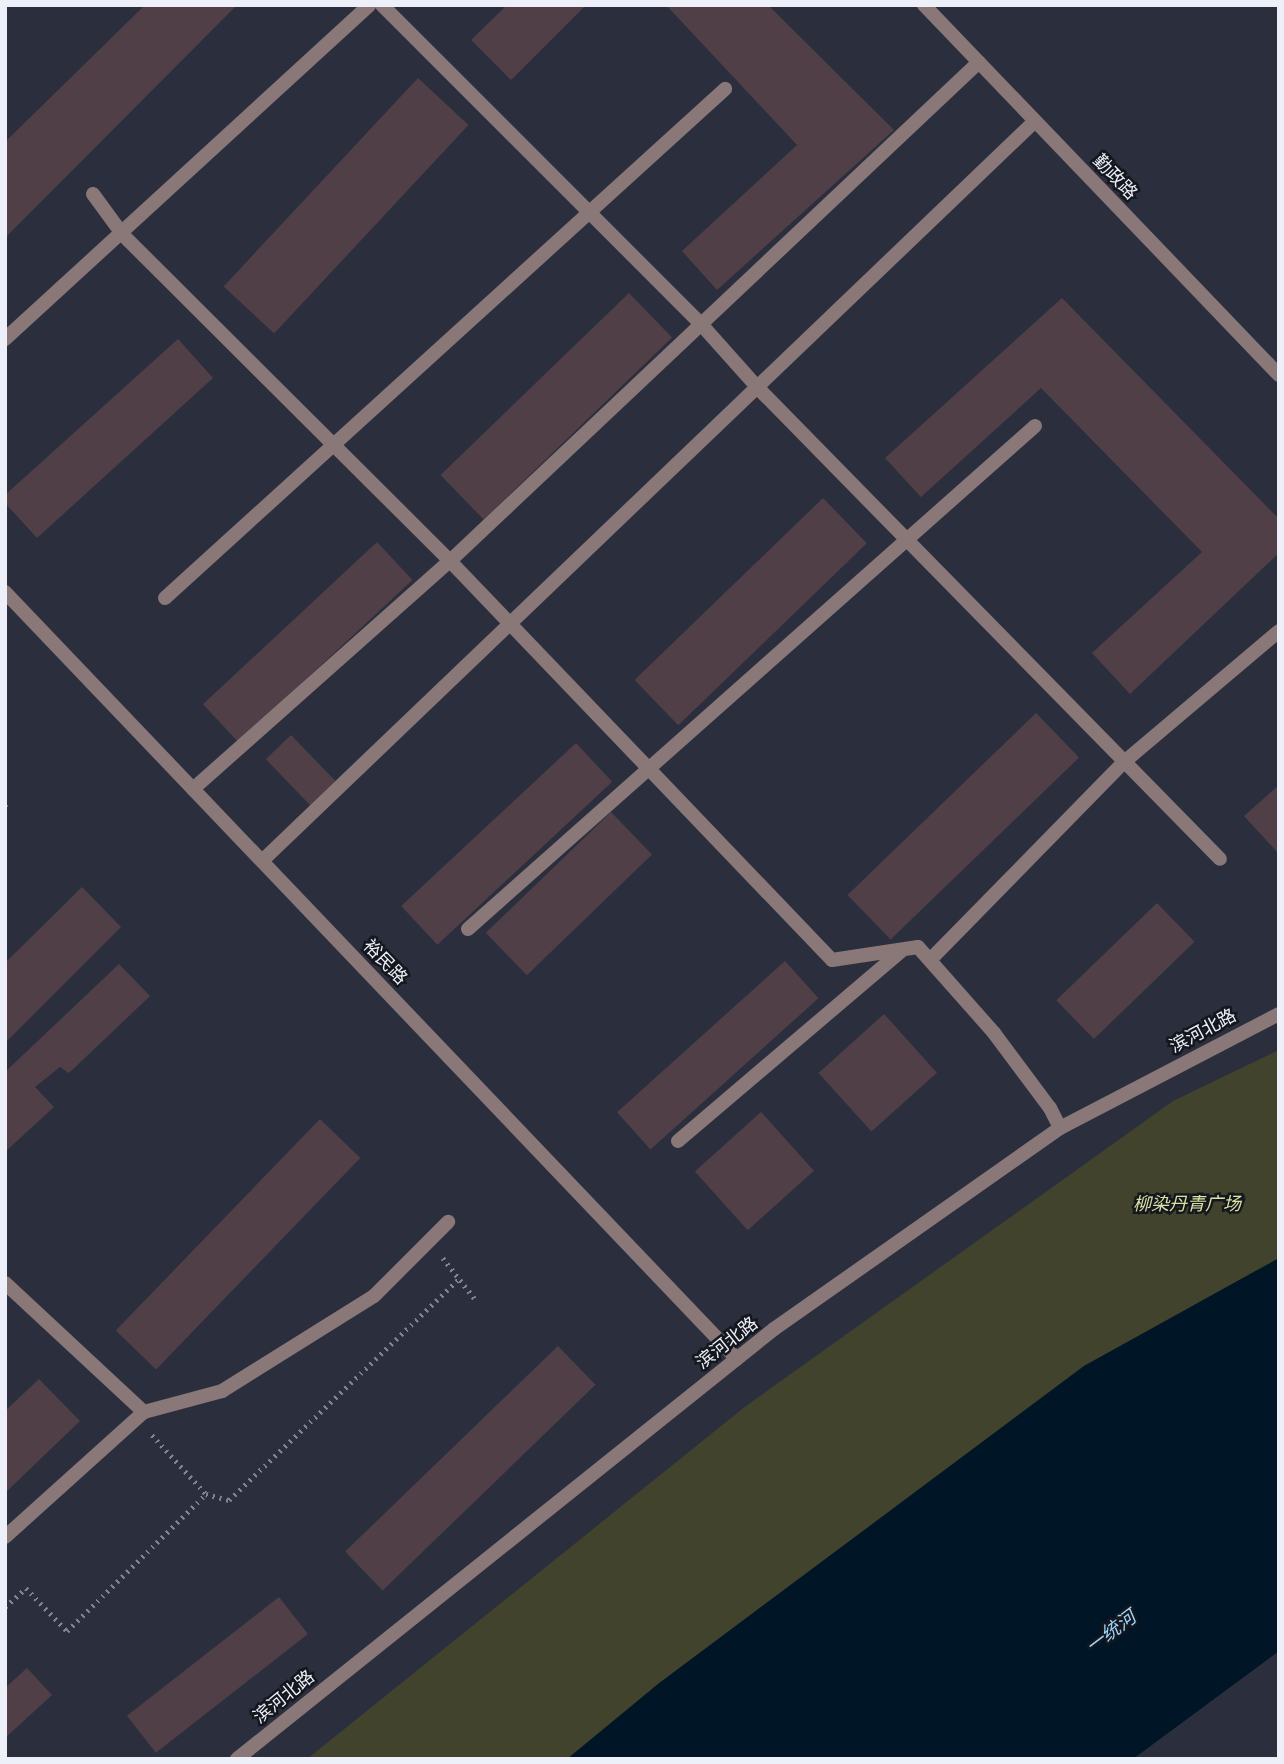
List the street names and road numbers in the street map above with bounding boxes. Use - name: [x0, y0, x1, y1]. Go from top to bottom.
- street label: 勤政路: [1088, 150, 1142, 204]
- street label: 裕民路: [358, 935, 412, 989]
- street label: 滨河北路: [1166, 1005, 1240, 1057]
- street label: 滨河北路: [692, 1312, 762, 1374]
- street label: 滨河北路: [249, 1666, 319, 1728]

